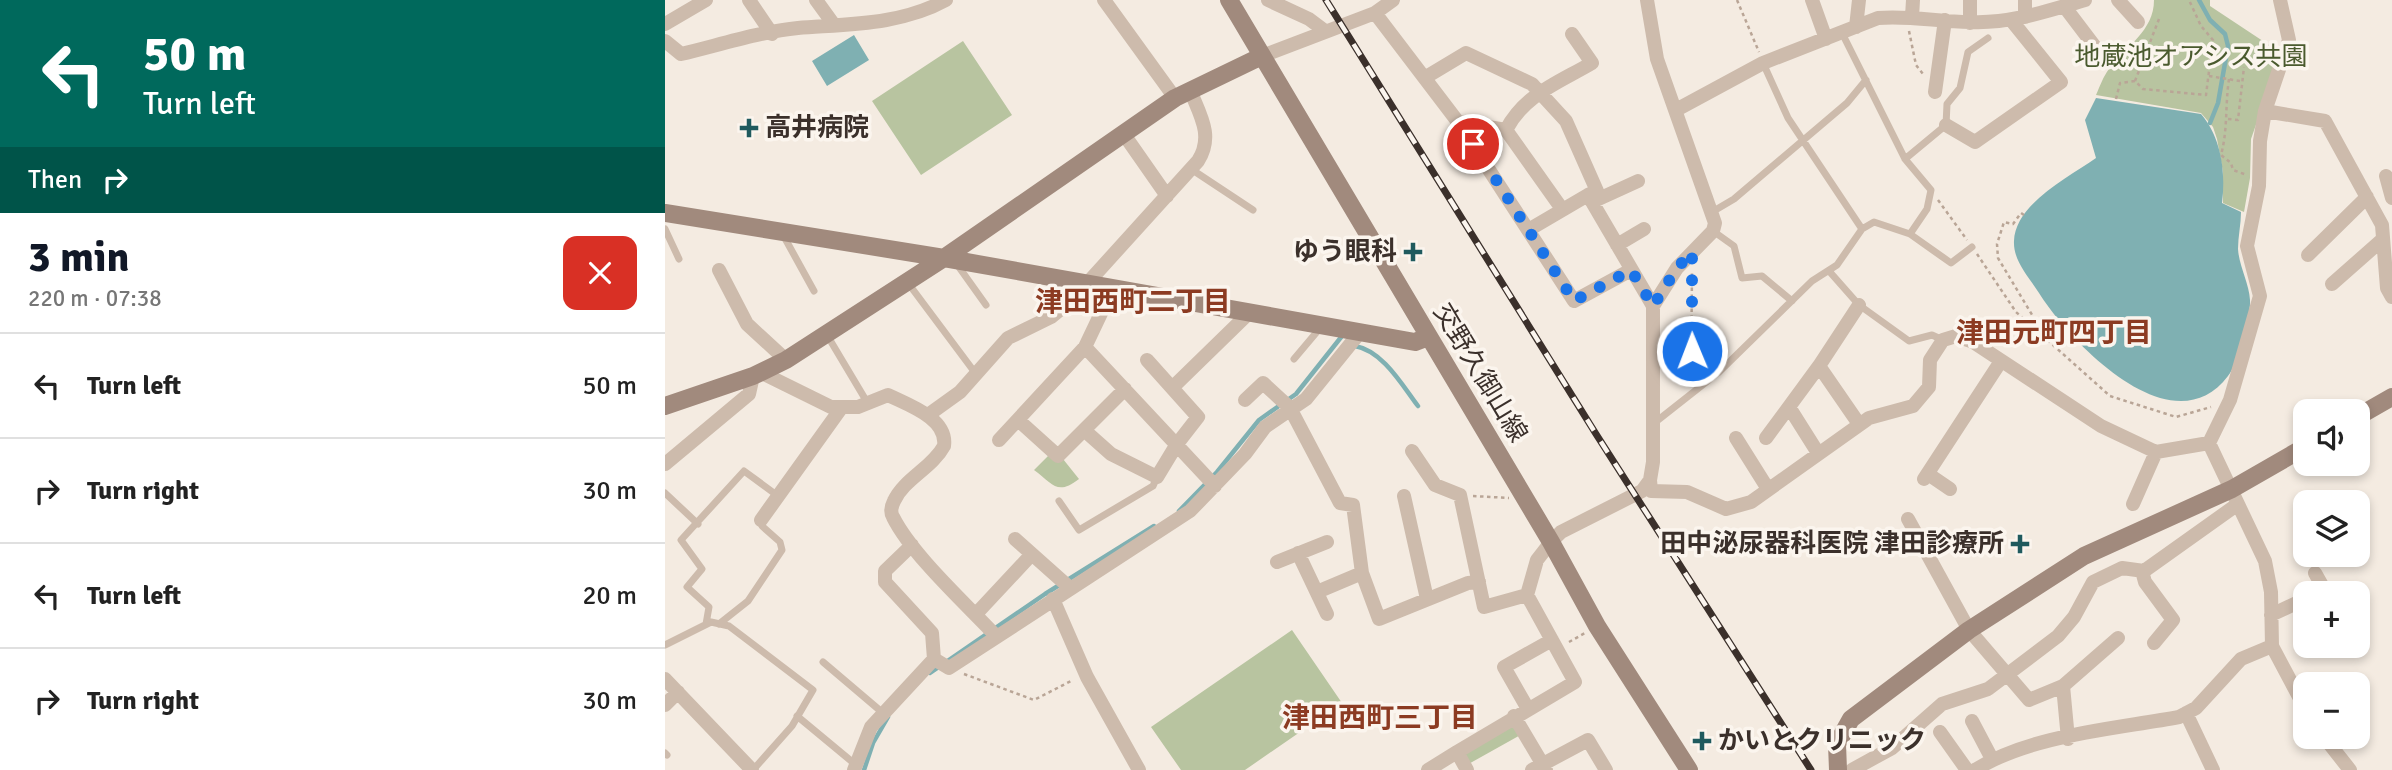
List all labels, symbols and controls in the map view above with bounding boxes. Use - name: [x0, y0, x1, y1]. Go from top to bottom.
- text: 50 m: [143, 24, 246, 84]
- icon: left: [28, 28, 119, 119]
- park label: 地蔵池オアシス共園: [2075, 41, 2307, 73]
- text: Turn left: [143, 84, 256, 123]
- place label: 高井病院: [765, 112, 869, 144]
- pin: [1443, 114, 1503, 174]
- marker: 高井病院: [739, 118, 759, 138]
- icon: arrive: [1454, 125, 1492, 163]
- icon: right: [96, 161, 134, 199]
- text: Then: [28, 164, 82, 196]
- text: 3 min: [28, 232, 129, 283]
- button: close: [563, 236, 637, 310]
- place label: ゆう眼科: [1293, 236, 1397, 268]
- marker: ゆう眼科: [1403, 242, 1423, 262]
- text: 220 m · 07:38: [28, 284, 162, 313]
- district label: 津田西町二丁目: [1035, 285, 1231, 319]
- street label: 交野久御山線: [1426, 298, 1534, 448]
- position arrow: [1655, 314, 1729, 388]
- district label: 津田元町四丁目: [1956, 316, 2152, 350]
- icon: left: [28, 367, 66, 405]
- text: Turn left: [87, 370, 181, 402]
- text: 50 m: [582, 370, 637, 402]
- map controls: [2293, 399, 2370, 749]
- button: sound: [2293, 399, 2370, 476]
- icon: right: [28, 472, 66, 510]
- text: Turn right: [87, 475, 199, 507]
- text: 30 m: [582, 475, 637, 507]
- button: layers: [2293, 490, 2370, 567]
- place label: 田中泌尿器科医院 津田診療所: [1660, 528, 2004, 560]
- marker: 田中泌尿器科医院 津田診療所: [2010, 534, 2030, 554]
- icon: left: [28, 577, 66, 615]
- text: Turn left: [87, 580, 181, 612]
- text: 20 m: [582, 580, 637, 612]
- button: +: [2293, 581, 2370, 658]
- button: −: [2293, 672, 2370, 749]
- icon: right: [28, 682, 66, 720]
- text: Turn right: [87, 685, 199, 717]
- text: 30 m: [582, 685, 637, 717]
- district label: 津田西町三丁目: [1282, 701, 1478, 735]
- place label: かいとクリニック: [1718, 725, 1926, 757]
- marker: かいとクリニック: [1692, 731, 1712, 751]

